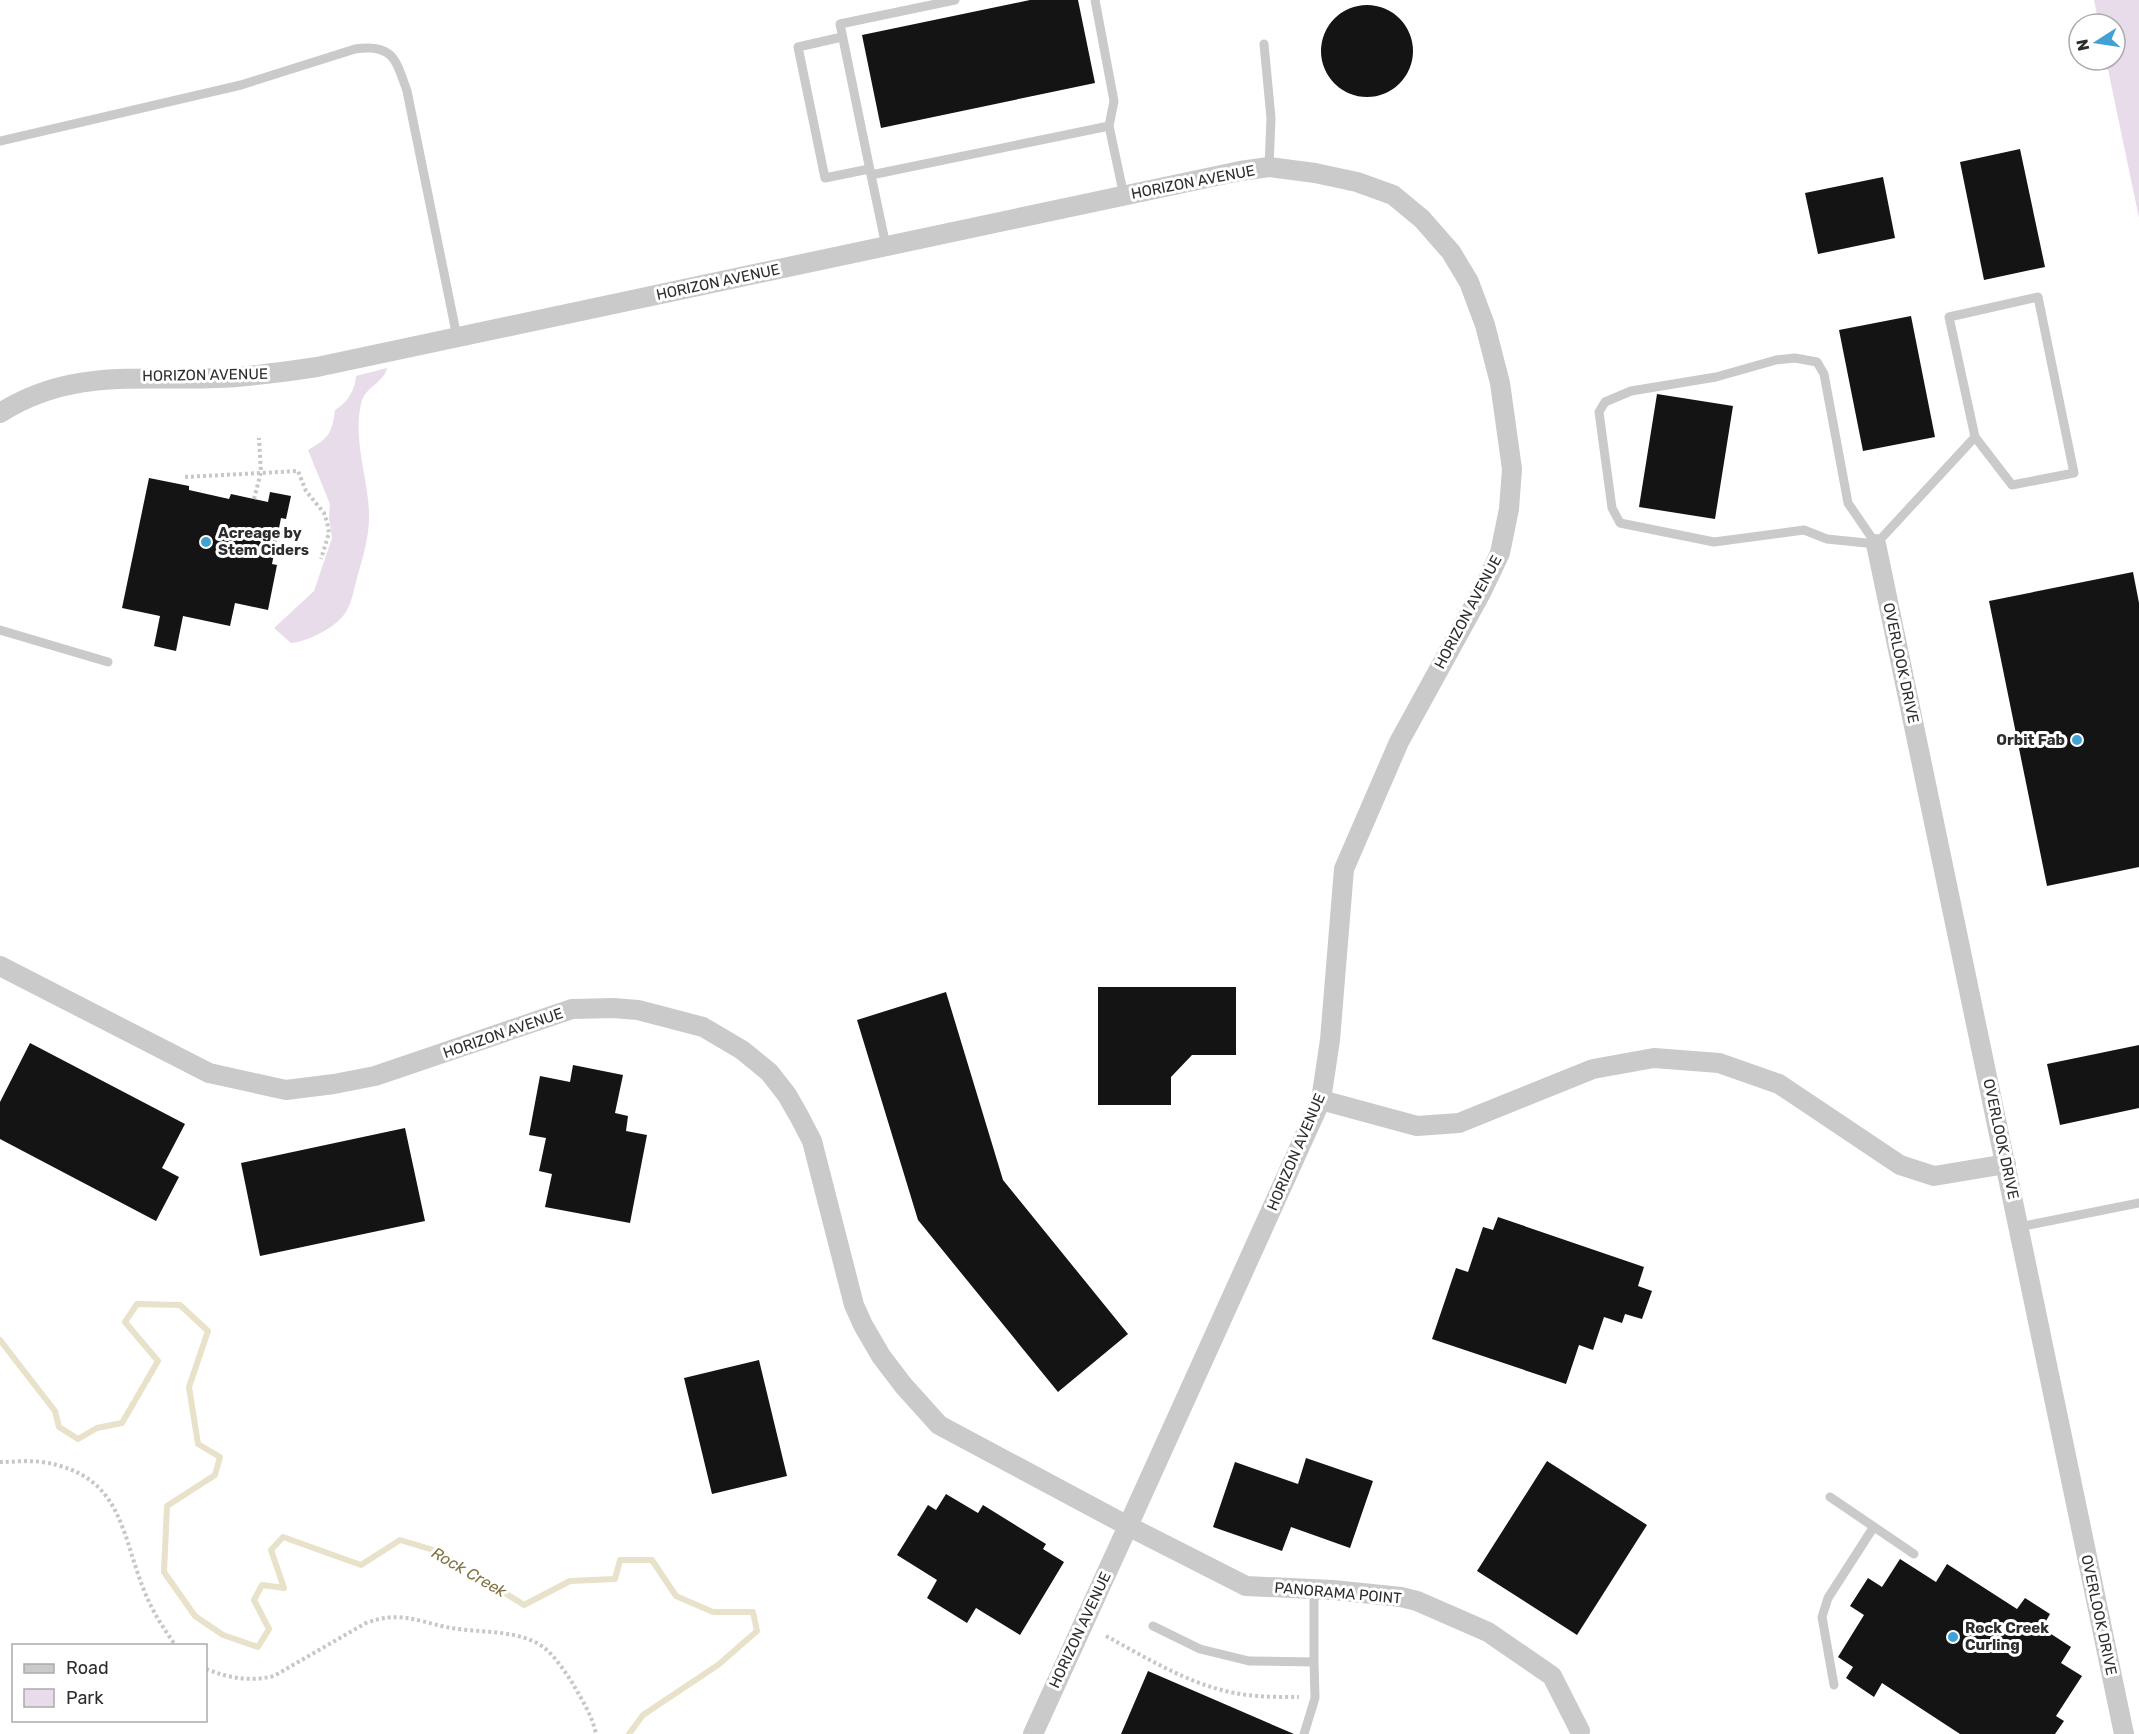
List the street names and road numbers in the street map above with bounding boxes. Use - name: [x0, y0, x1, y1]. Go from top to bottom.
- street label: HORIZON AVENUE: [1130, 161, 1256, 203]
- street label: HORIZON AVENUE: [655, 260, 781, 304]
- street label: HORIZON AVENUE: [142, 365, 268, 385]
- street label: HORIZON AVENUE: [1431, 552, 1505, 672]
- street label: OVERLOOK DRIVE: [1879, 601, 1923, 725]
- street label: HORIZON AVENUE: [441, 1004, 565, 1062]
- street label: OVERLOOK DRIVE: [1979, 1077, 2023, 1201]
- street label: HORIZON AVENUE: [1263, 1091, 1329, 1213]
- street label: OVERLOOK DRIVE: [2077, 1553, 2121, 1677]
- street label: HORIZON AVENUE: [1045, 1569, 1115, 1691]
- street label: PANORAMA POINT: [1274, 1578, 1403, 1608]

